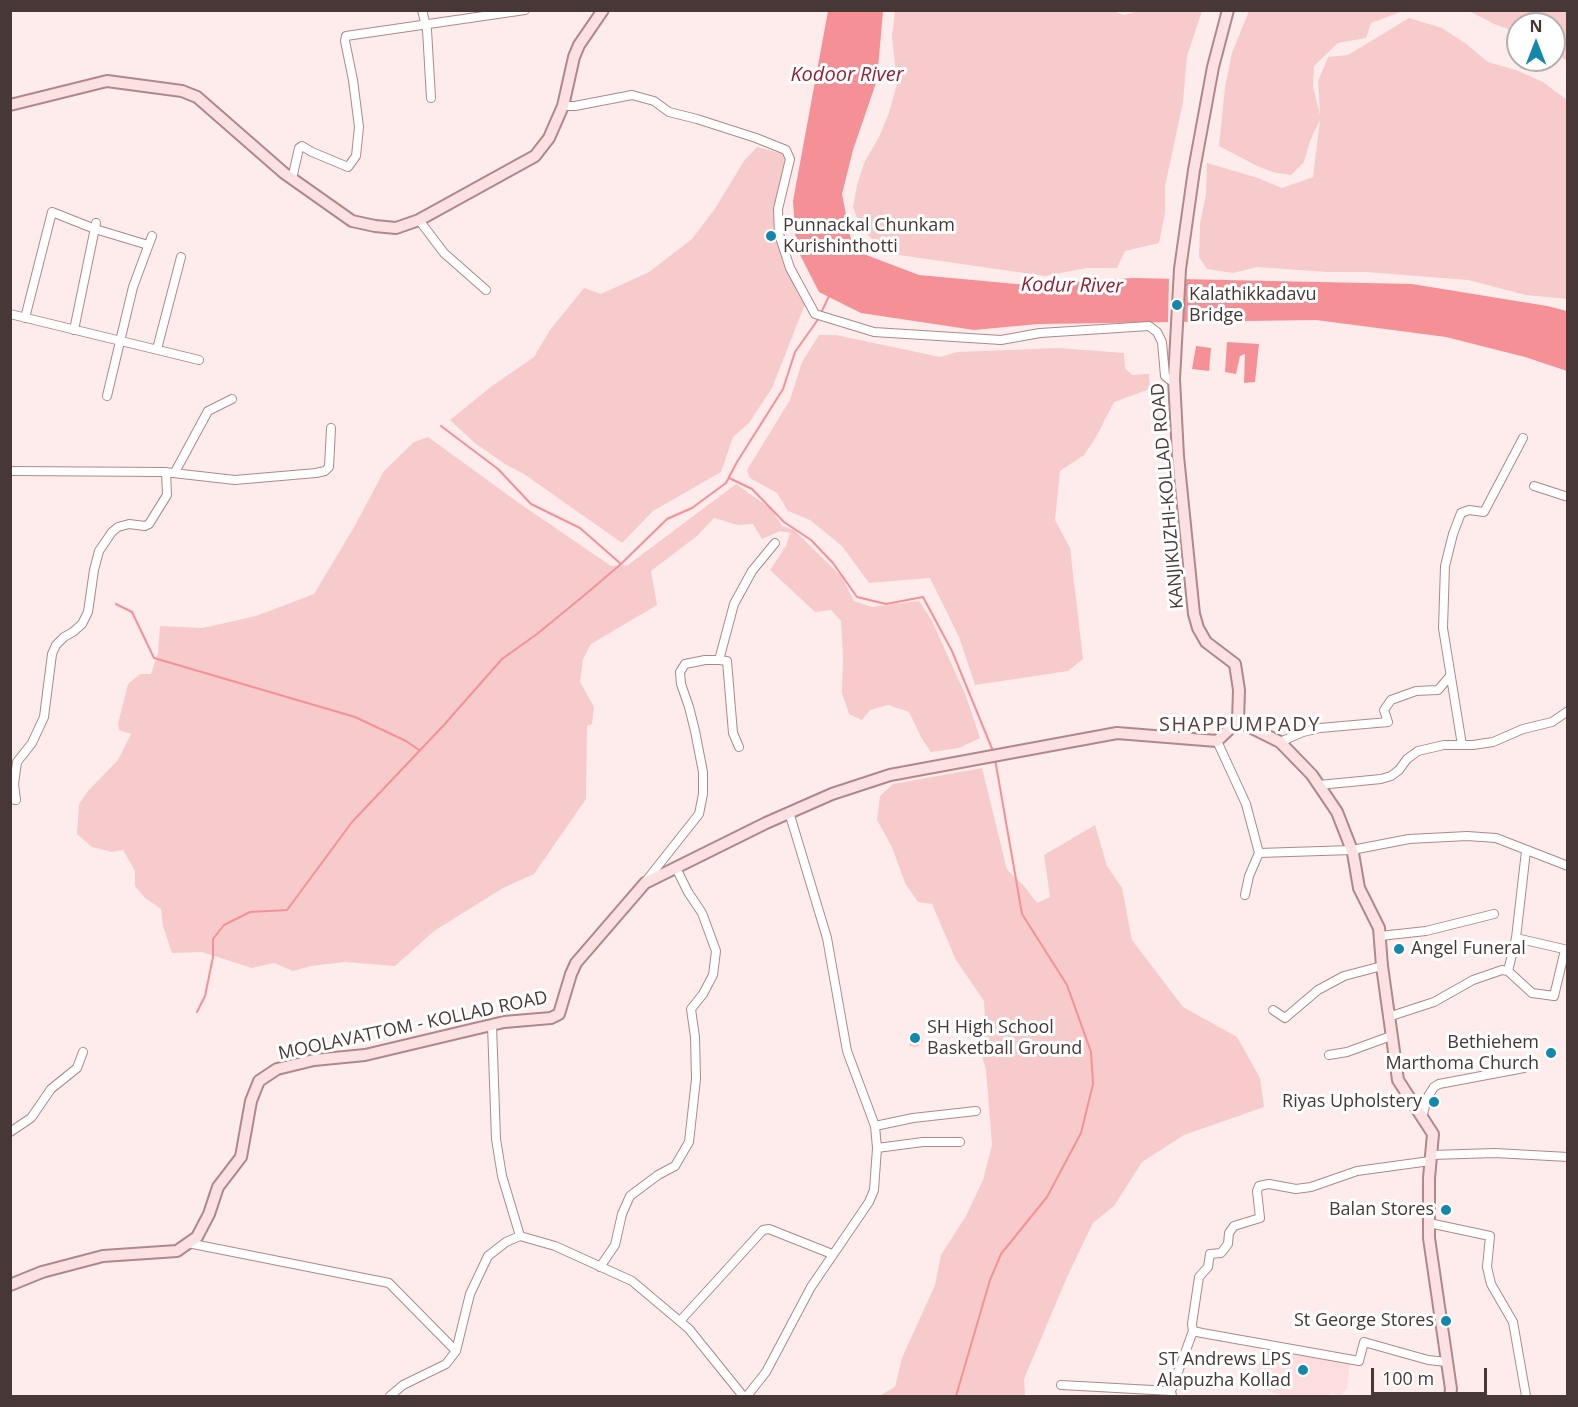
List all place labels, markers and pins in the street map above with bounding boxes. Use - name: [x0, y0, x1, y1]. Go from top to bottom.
- place label: Punnackal Chunkam Kurishinthotti: [783, 215, 955, 258]
- marker: Punnackal Chunkam Kurishinthotti: [764, 229, 778, 243]
- place label: Kalathikkadavu Bridge: [1189, 284, 1317, 326]
- marker: Kalathikkadavu Bridge: [1170, 298, 1184, 312]
- place label: Angel Funeral: [1411, 938, 1526, 960]
- marker: Angel Funeral: [1392, 942, 1406, 956]
- place label: SH High School Basketball Ground: [927, 1017, 1082, 1060]
- marker: SH High School Basketball Ground: [908, 1031, 922, 1045]
- place label: Bethiehem Marthoma Church: [1385, 1032, 1539, 1074]
- marker: Bethiehem Marthoma Church: [1544, 1046, 1558, 1060]
- place label: Riyas Upholstery: [1282, 1091, 1422, 1113]
- marker: Riyas Upholstery: [1427, 1095, 1441, 1109]
- place label: Balan Stores: [1329, 1199, 1434, 1221]
- marker: Balan Stores: [1439, 1203, 1453, 1217]
- place label: St George Stores: [1294, 1310, 1434, 1332]
- marker: St George Stores: [1439, 1314, 1453, 1328]
- place label: ST Andrews LPS Alapuzha Kollad: [1157, 1349, 1291, 1392]
- marker: ST Andrews LPS Alapuzha Kollad: [1296, 1363, 1310, 1377]

